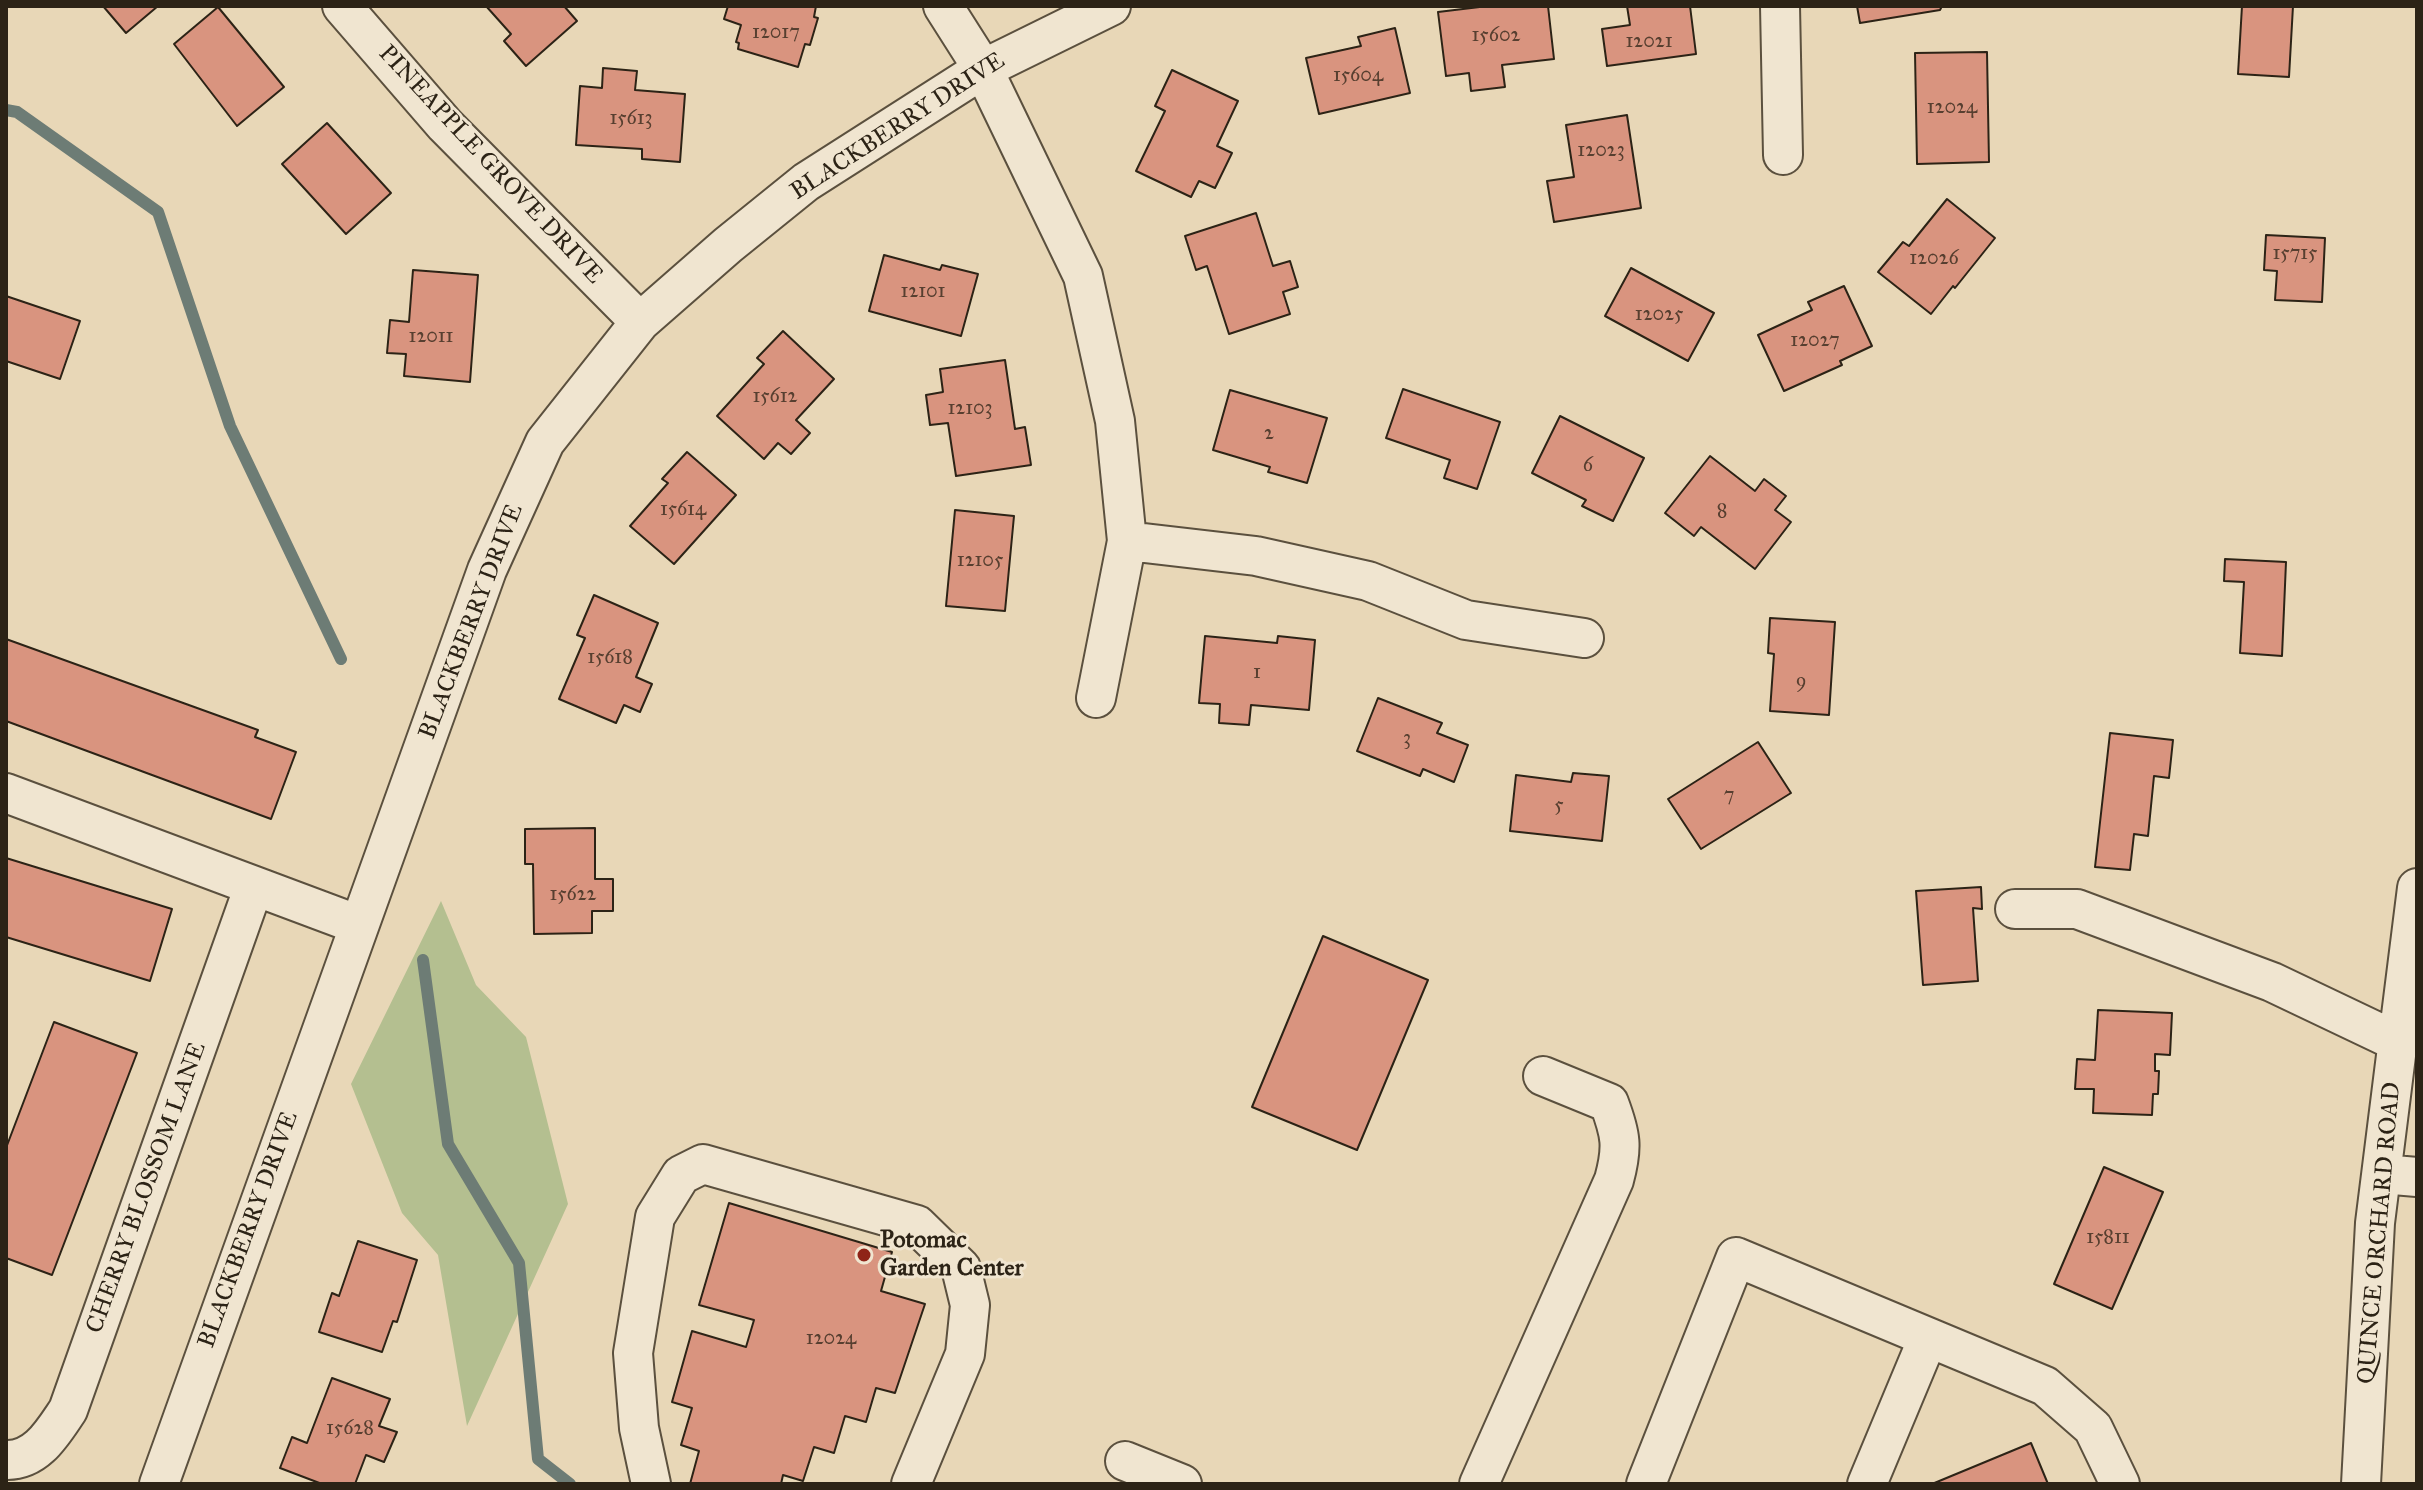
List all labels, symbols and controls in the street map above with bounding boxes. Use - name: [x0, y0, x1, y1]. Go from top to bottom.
- house number: 12017: [752, 21, 800, 45]
- house number: 15602: [1472, 24, 1520, 48]
- house number: 12021: [1625, 30, 1673, 54]
- street label: PINEAPPLE GROVE DRIVE: [372, 40, 608, 290]
- street label: BLACKBERRY DRIVE: [786, 47, 1010, 207]
- house number: 15604: [1333, 64, 1383, 88]
- house number: 12024: [1927, 96, 1977, 120]
- house number: 15613: [609, 107, 653, 131]
- house number: 12023: [1577, 139, 1625, 163]
- house number: 15715: [2273, 242, 2317, 266]
- house number: 12026: [1909, 247, 1959, 271]
- house number: 12101: [901, 280, 945, 304]
- house number: 12025: [1635, 303, 1683, 327]
- house number: 12011: [408, 325, 454, 349]
- house number: 12027: [1790, 329, 1840, 353]
- house number: 15612: [753, 385, 797, 409]
- house number: 12103: [947, 397, 993, 421]
- house number: 2: [1264, 422, 1274, 446]
- house number: 6: [1583, 454, 1593, 478]
- house number: 15614: [660, 498, 706, 522]
- street label: BLACKBERRY DRIVE: [414, 500, 530, 744]
- house number: 8: [1717, 500, 1727, 524]
- house number: 12105: [957, 549, 1003, 573]
- house number: 15618: [587, 646, 633, 670]
- house number: 1: [1253, 661, 1261, 685]
- house number: 9: [1796, 670, 1806, 694]
- house number: 3: [1403, 727, 1411, 751]
- house number: 7: [1724, 784, 1734, 808]
- house number: 5: [1554, 794, 1564, 818]
- house number: 15622: [550, 883, 596, 907]
- street label: CHERRY BLOSSOM LANE: [81, 1039, 213, 1337]
- street label: QUINCE ORCHARD ROAD: [2352, 1081, 2408, 1385]
- street label: BLACKBERRY DRIVE: [193, 1108, 305, 1352]
- house number: 15811: [2086, 1226, 2130, 1250]
- place label: Potomac Garden Center: [880, 1227, 1023, 1283]
- marker: Potomac Garden Center: [855, 1246, 873, 1264]
- house number: 12024: [806, 1327, 856, 1351]
- house number: 15628: [326, 1417, 374, 1441]

